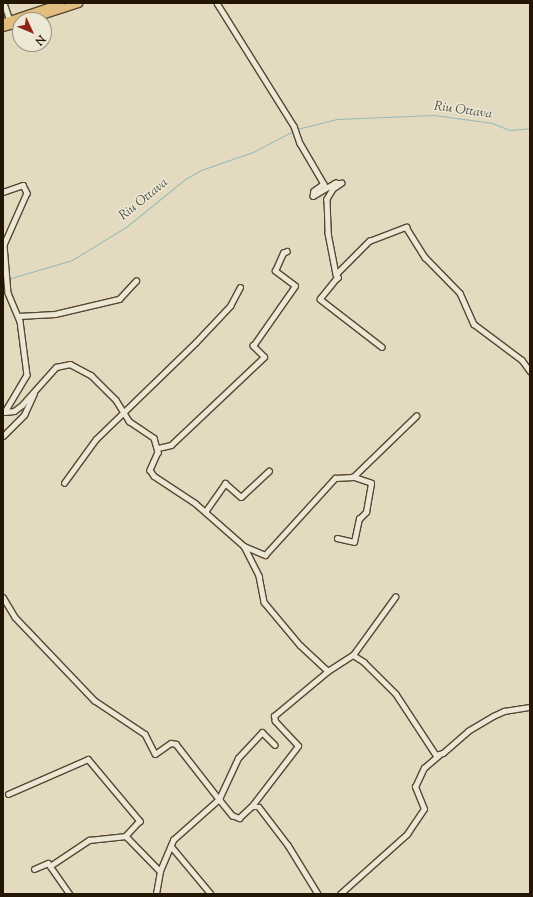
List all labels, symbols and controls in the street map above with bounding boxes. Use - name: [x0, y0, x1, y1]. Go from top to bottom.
- north arrow: [12, 12, 52, 52]
- text: N: [31, 31, 49, 48]
- water label: Riu Ottava: [433, 99, 493, 123]
- water label: Riu Ottava: [116, 176, 172, 224]

